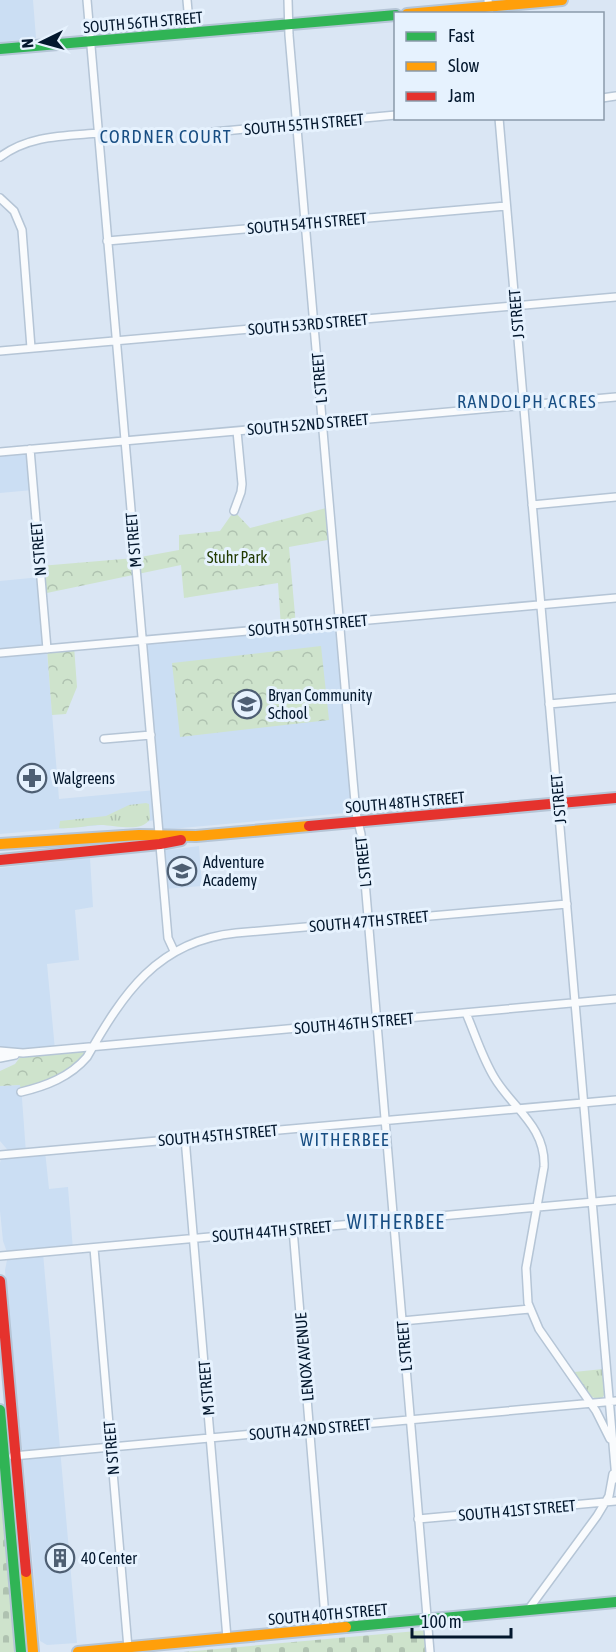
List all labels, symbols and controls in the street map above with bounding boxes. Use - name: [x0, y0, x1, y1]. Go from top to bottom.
- street label: SOUTH 56TH STREET: [82, 8, 204, 36]
- north arrow: [12, 12, 72, 72]
- legend: [394, 12, 604, 120]
- text: Fast: [448, 25, 475, 46]
- text: N: [18, 38, 36, 49]
- text: Slow: [448, 55, 479, 76]
- text: Jam: [448, 85, 475, 106]
- street label: SOUTH 55TH STREET: [243, 110, 365, 138]
- district label: CORDNER COURT: [100, 126, 232, 147]
- street label: SOUTH 54TH STREET: [246, 209, 368, 237]
- street label: J STREET: [505, 288, 527, 340]
- street label: SOUTH 53RD STREET: [247, 310, 369, 338]
- street label: L STREET: [308, 352, 330, 404]
- district label: RANDOLPH ACRES: [457, 391, 597, 412]
- street label: SOUTH 52ND STREET: [246, 410, 370, 438]
- street label: M STREET: [122, 512, 144, 568]
- street label: N STREET: [27, 521, 49, 577]
- park label: Stuhr Park: [207, 548, 267, 566]
- street label: SOUTH 50TH STREET: [247, 611, 369, 639]
- place label: Bryan Community School: [268, 686, 373, 722]
- school or university icon: Bryan Community School: [231, 688, 263, 720]
- pharmacy icon: Walgreens: [16, 762, 48, 794]
- place label: Walgreens: [53, 769, 115, 788]
- street label: J STREET: [547, 773, 569, 825]
- street label: SOUTH 48TH STREET: [344, 788, 466, 816]
- street label: L STREET: [351, 836, 375, 888]
- place label: Adventure Academy: [203, 853, 264, 890]
- school or university icon: Adventure Academy: [166, 855, 198, 887]
- street label: SOUTH 47TH STREET: [308, 907, 430, 935]
- street label: SOUTH 46TH STREET: [293, 1009, 415, 1037]
- street label: SOUTH 45TH STREET: [157, 1121, 279, 1149]
- district label: WITHERBEE: [300, 1129, 390, 1150]
- district label: WITHERBEE: [347, 1210, 445, 1233]
- street label: SOUTH 44TH STREET: [211, 1217, 333, 1245]
- street label: LENOX AVENUE: [291, 1312, 317, 1402]
- street label: L STREET: [393, 1320, 415, 1372]
- street label: M STREET: [195, 1360, 217, 1416]
- street label: SOUTH 42ND STREET: [248, 1415, 372, 1443]
- street label: N STREET: [100, 1420, 122, 1476]
- street label: SOUTH 41ST STREET: [458, 1496, 576, 1524]
- building icon: 40 Center: [44, 1542, 76, 1574]
- place label: 40 Center: [81, 1549, 137, 1567]
- street label: SOUTH 40TH STREET: [267, 1600, 389, 1628]
- scale bar: [412, 1601, 511, 1639]
- text: 100 m: [421, 1611, 462, 1632]

